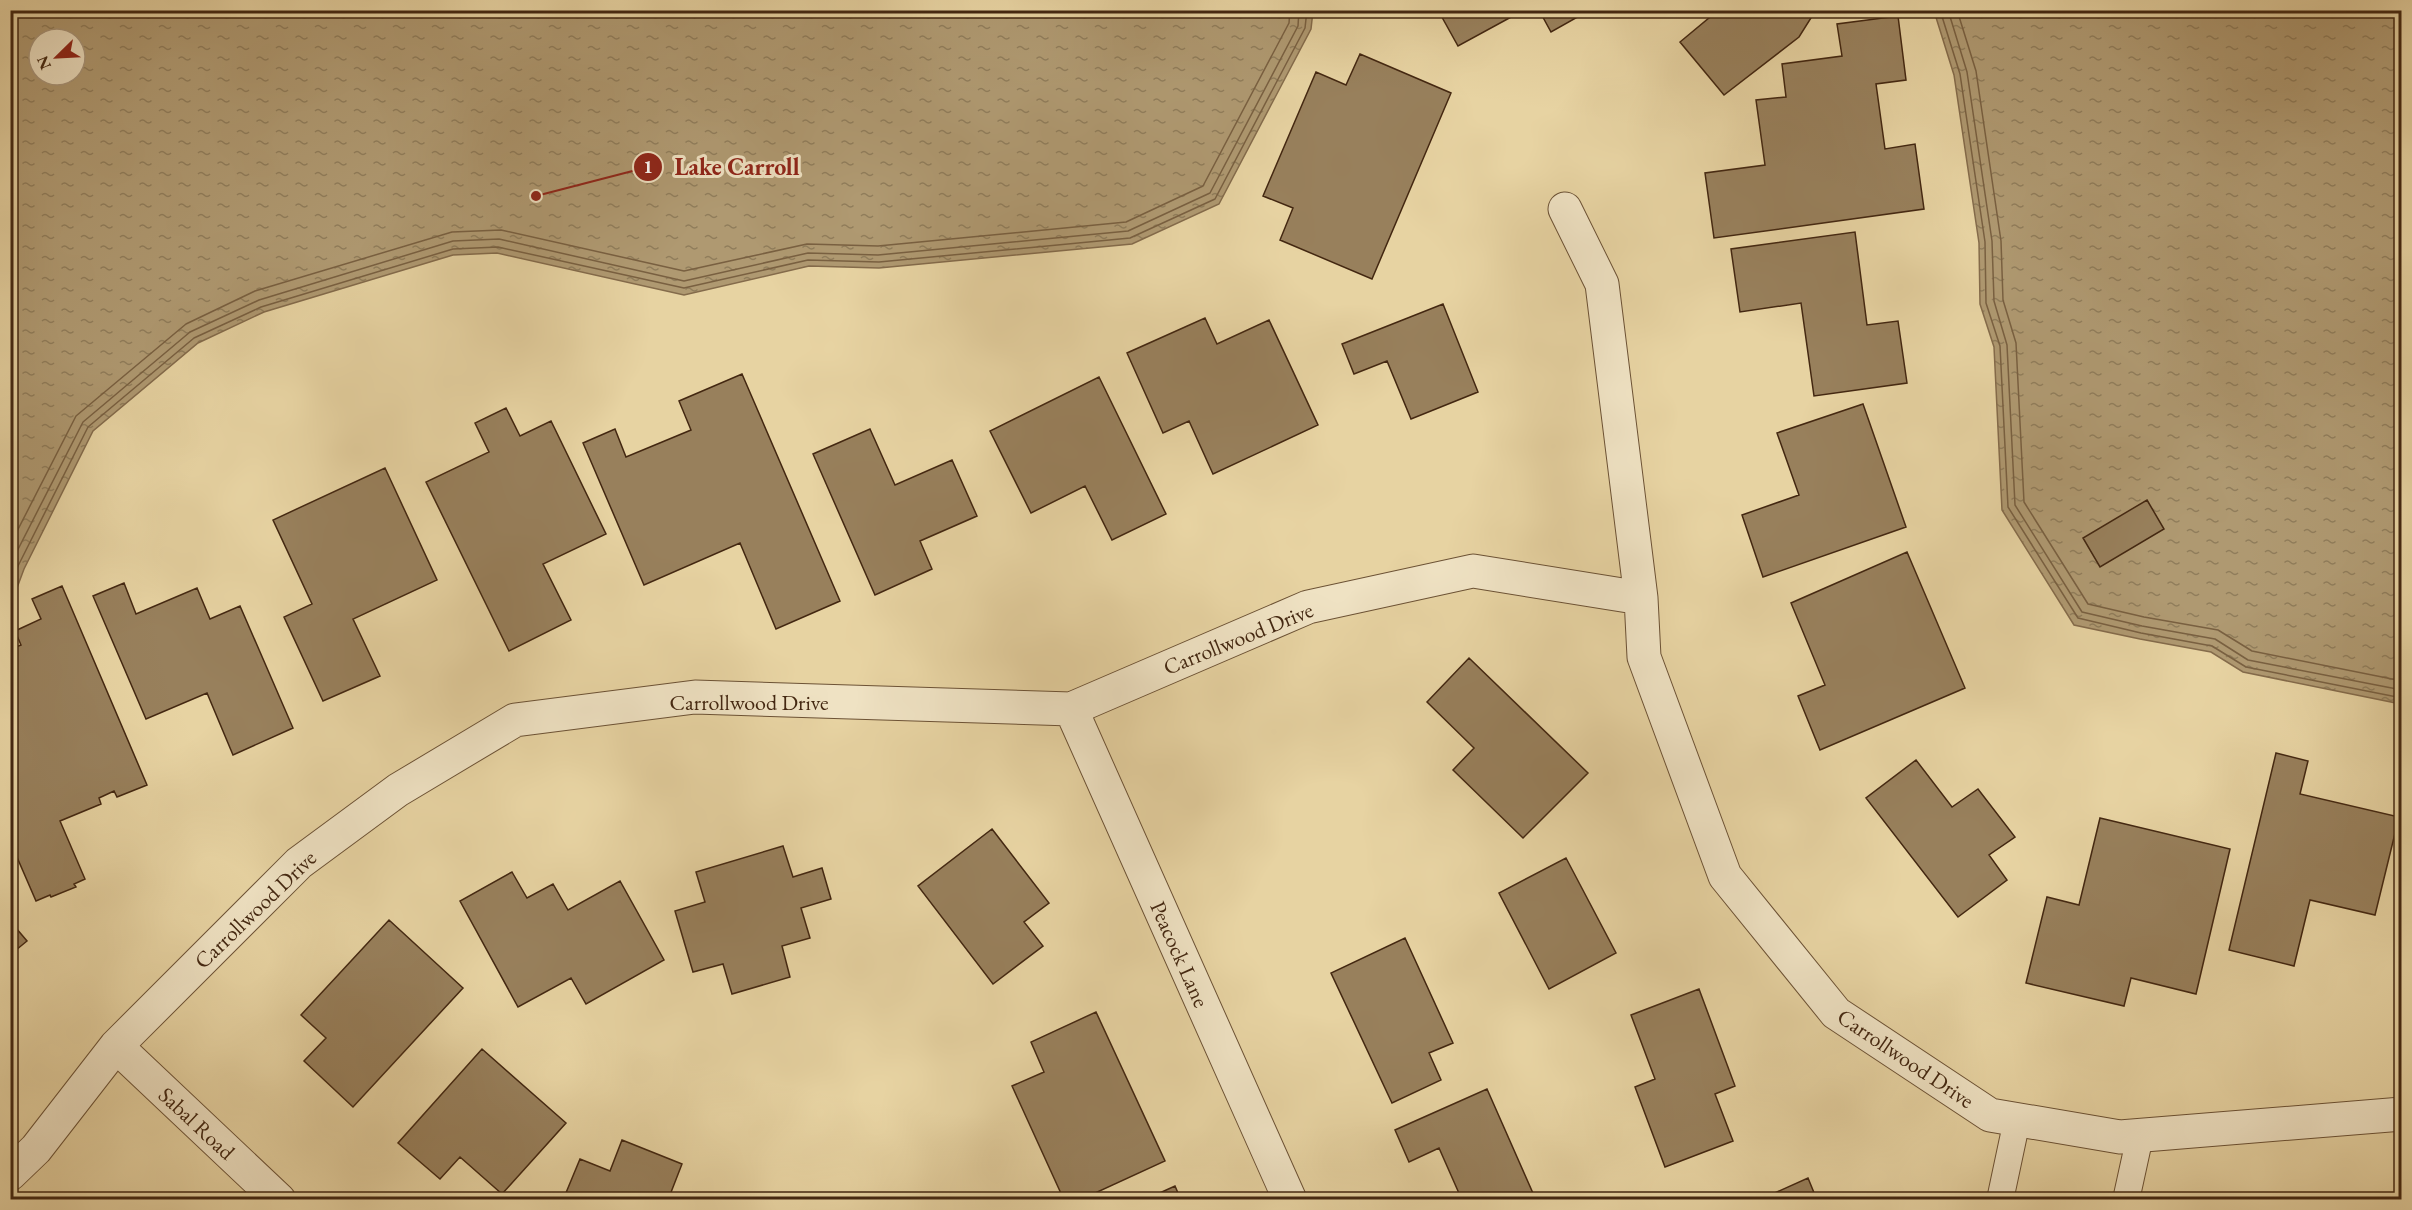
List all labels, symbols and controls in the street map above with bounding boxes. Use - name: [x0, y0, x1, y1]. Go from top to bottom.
- north arrow: [27, 27, 87, 87]
- text: N: [32, 53, 56, 73]
- callout: Lake Carroll: [633, 146, 812, 188]
- text: Lake Carroll: [674, 151, 800, 182]
- text: 1: [643, 155, 653, 178]
- street label: Carrollwood Drive: [1159, 595, 1318, 682]
- street label: Carrollwood Drive: [669, 688, 829, 717]
- street label: Carrollwood Drive: [188, 843, 323, 975]
- street label: Peacock Lane: [1143, 897, 1216, 1012]
- street label: Carrollwood Drive: [1832, 1002, 1980, 1115]
- street label: Sabal Road: [152, 1081, 242, 1167]

